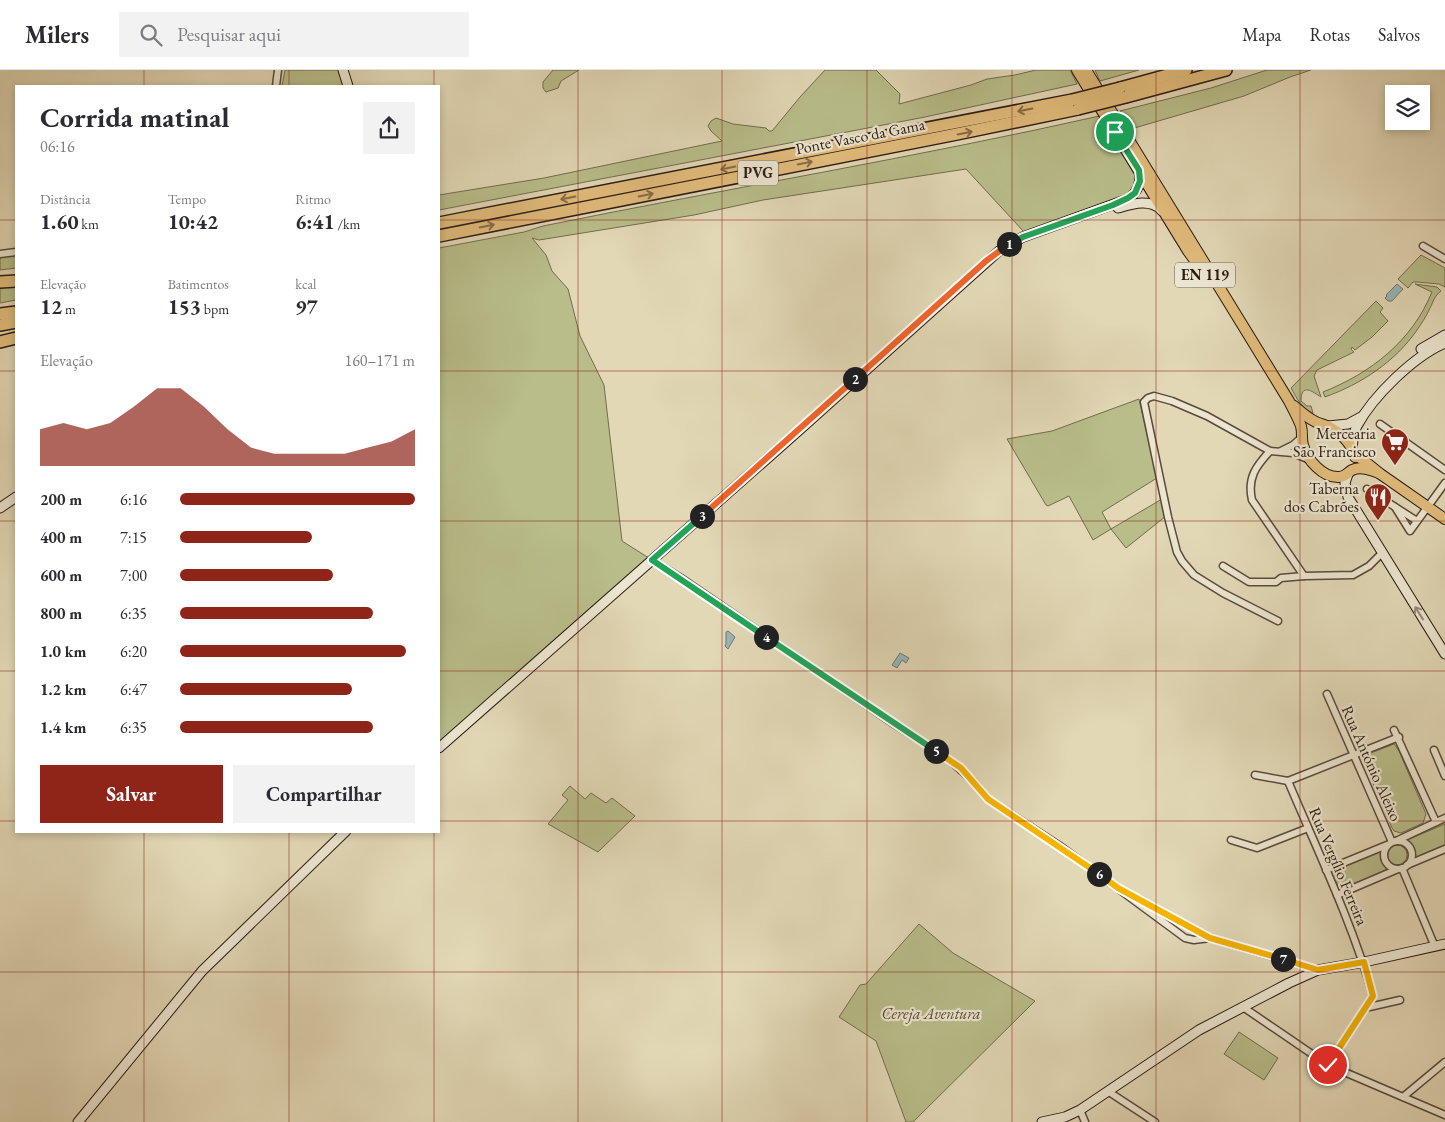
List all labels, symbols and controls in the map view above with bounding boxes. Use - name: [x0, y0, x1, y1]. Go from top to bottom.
- search box: [119, 12, 469, 57]
- text: Milers: [25, 19, 89, 50]
- icon: search: [137, 21, 165, 49]
- text: Pesquisar aqui: [177, 22, 281, 47]
- text: Mapa: [1242, 23, 1282, 46]
- text: Rotas: [1310, 23, 1350, 46]
- text: Salvos: [1378, 23, 1420, 46]
- map controls: [1385, 85, 1430, 130]
- button: layers: [1385, 85, 1430, 130]
- text: Corrida matinal: [40, 99, 229, 135]
- button: share: [363, 102, 415, 154]
- one-way arrow: [1017, 106, 1033, 115]
- pin: [1094, 111, 1136, 153]
- street label: Ponte Vasco da Gama: [794, 114, 927, 159]
- icon: arrive: [1101, 118, 1129, 146]
- one-way arrow: [957, 127, 973, 137]
- text: 06:16: [40, 136, 75, 157]
- one-way arrow: [797, 158, 813, 168]
- road number: PVG: [738, 160, 778, 186]
- one-way arrow: [720, 163, 736, 173]
- one-way arrow: [638, 189, 654, 199]
- text: Distância: [40, 190, 91, 208]
- text: Tempo: [168, 190, 206, 208]
- text: Ritmo: [295, 190, 331, 208]
- one-way arrow: [561, 194, 577, 204]
- text: 1.60: [40, 208, 79, 235]
- text: 10:42: [168, 208, 218, 235]
- text: 6:41: [295, 208, 335, 235]
- text: km: [79, 215, 99, 233]
- text: /km: [335, 215, 360, 233]
- one-way arrow: [478, 221, 494, 231]
- pin: 1: [996, 232, 1022, 256]
- text: 1: [1006, 235, 1013, 253]
- road number: EN 119: [1175, 262, 1235, 288]
- text: Elevação: [40, 275, 86, 293]
- text: Batimentos: [168, 275, 229, 293]
- text: kcal: [295, 275, 316, 293]
- text: 12: [40, 293, 62, 320]
- text: 153: [168, 293, 201, 320]
- text: 97: [295, 293, 318, 320]
- text: m: [62, 300, 76, 318]
- text: bpm: [201, 300, 229, 318]
- text: Elevação: [40, 350, 93, 371]
- text: 160–171 m: [344, 350, 415, 371]
- pin: 2: [842, 366, 868, 392]
- text: 2: [852, 370, 859, 388]
- place label: Mercearia São Francisco: [1293, 423, 1377, 462]
- supermarket icon: Mercearia São Francisco: [1380, 427, 1410, 466]
- place label: Taberna dos Cabrões: [1284, 478, 1360, 517]
- restaurant icon: Taberna dos Cabrões: [1363, 482, 1393, 521]
- text: 200 m: [40, 489, 82, 510]
- text: 6:16: [120, 489, 147, 510]
- pin: 3: [690, 504, 714, 528]
- text: 3: [699, 507, 706, 525]
- text: 400 m: [40, 527, 82, 548]
- text: 7:15: [120, 527, 147, 548]
- text: 600 m: [40, 565, 82, 586]
- text: 7:00: [120, 565, 147, 586]
- text: 800 m: [40, 603, 82, 624]
- text: 6:35: [120, 603, 147, 624]
- one-way arrow: [1414, 606, 1424, 620]
- pin: 4: [754, 624, 778, 650]
- text: 4: [763, 628, 770, 646]
- text: 1.0 km: [40, 641, 86, 662]
- text: 6:20: [120, 641, 147, 662]
- text: 1.2 km: [40, 679, 86, 700]
- text: 6:47: [120, 679, 147, 700]
- street label: Rua António Aleixo: [1337, 702, 1407, 825]
- text: 1.4 km: [40, 717, 86, 738]
- text: 6:35: [120, 717, 147, 738]
- pin: 5: [924, 738, 948, 764]
- text: 5: [933, 742, 940, 760]
- button: Salvar: [40, 765, 223, 823]
- button: Compartilhar: [233, 765, 415, 823]
- street label: Rua Vergílio Ferreira: [1304, 804, 1373, 929]
- pin: 6: [1086, 862, 1112, 886]
- text: 6: [1096, 865, 1103, 883]
- pin: 7: [1270, 946, 1296, 972]
- text: 7: [1280, 950, 1287, 968]
- park label: Cereja Aventura: [881, 1003, 981, 1024]
- pin: [1307, 1044, 1349, 1086]
- icon: check: [1314, 1051, 1342, 1079]

